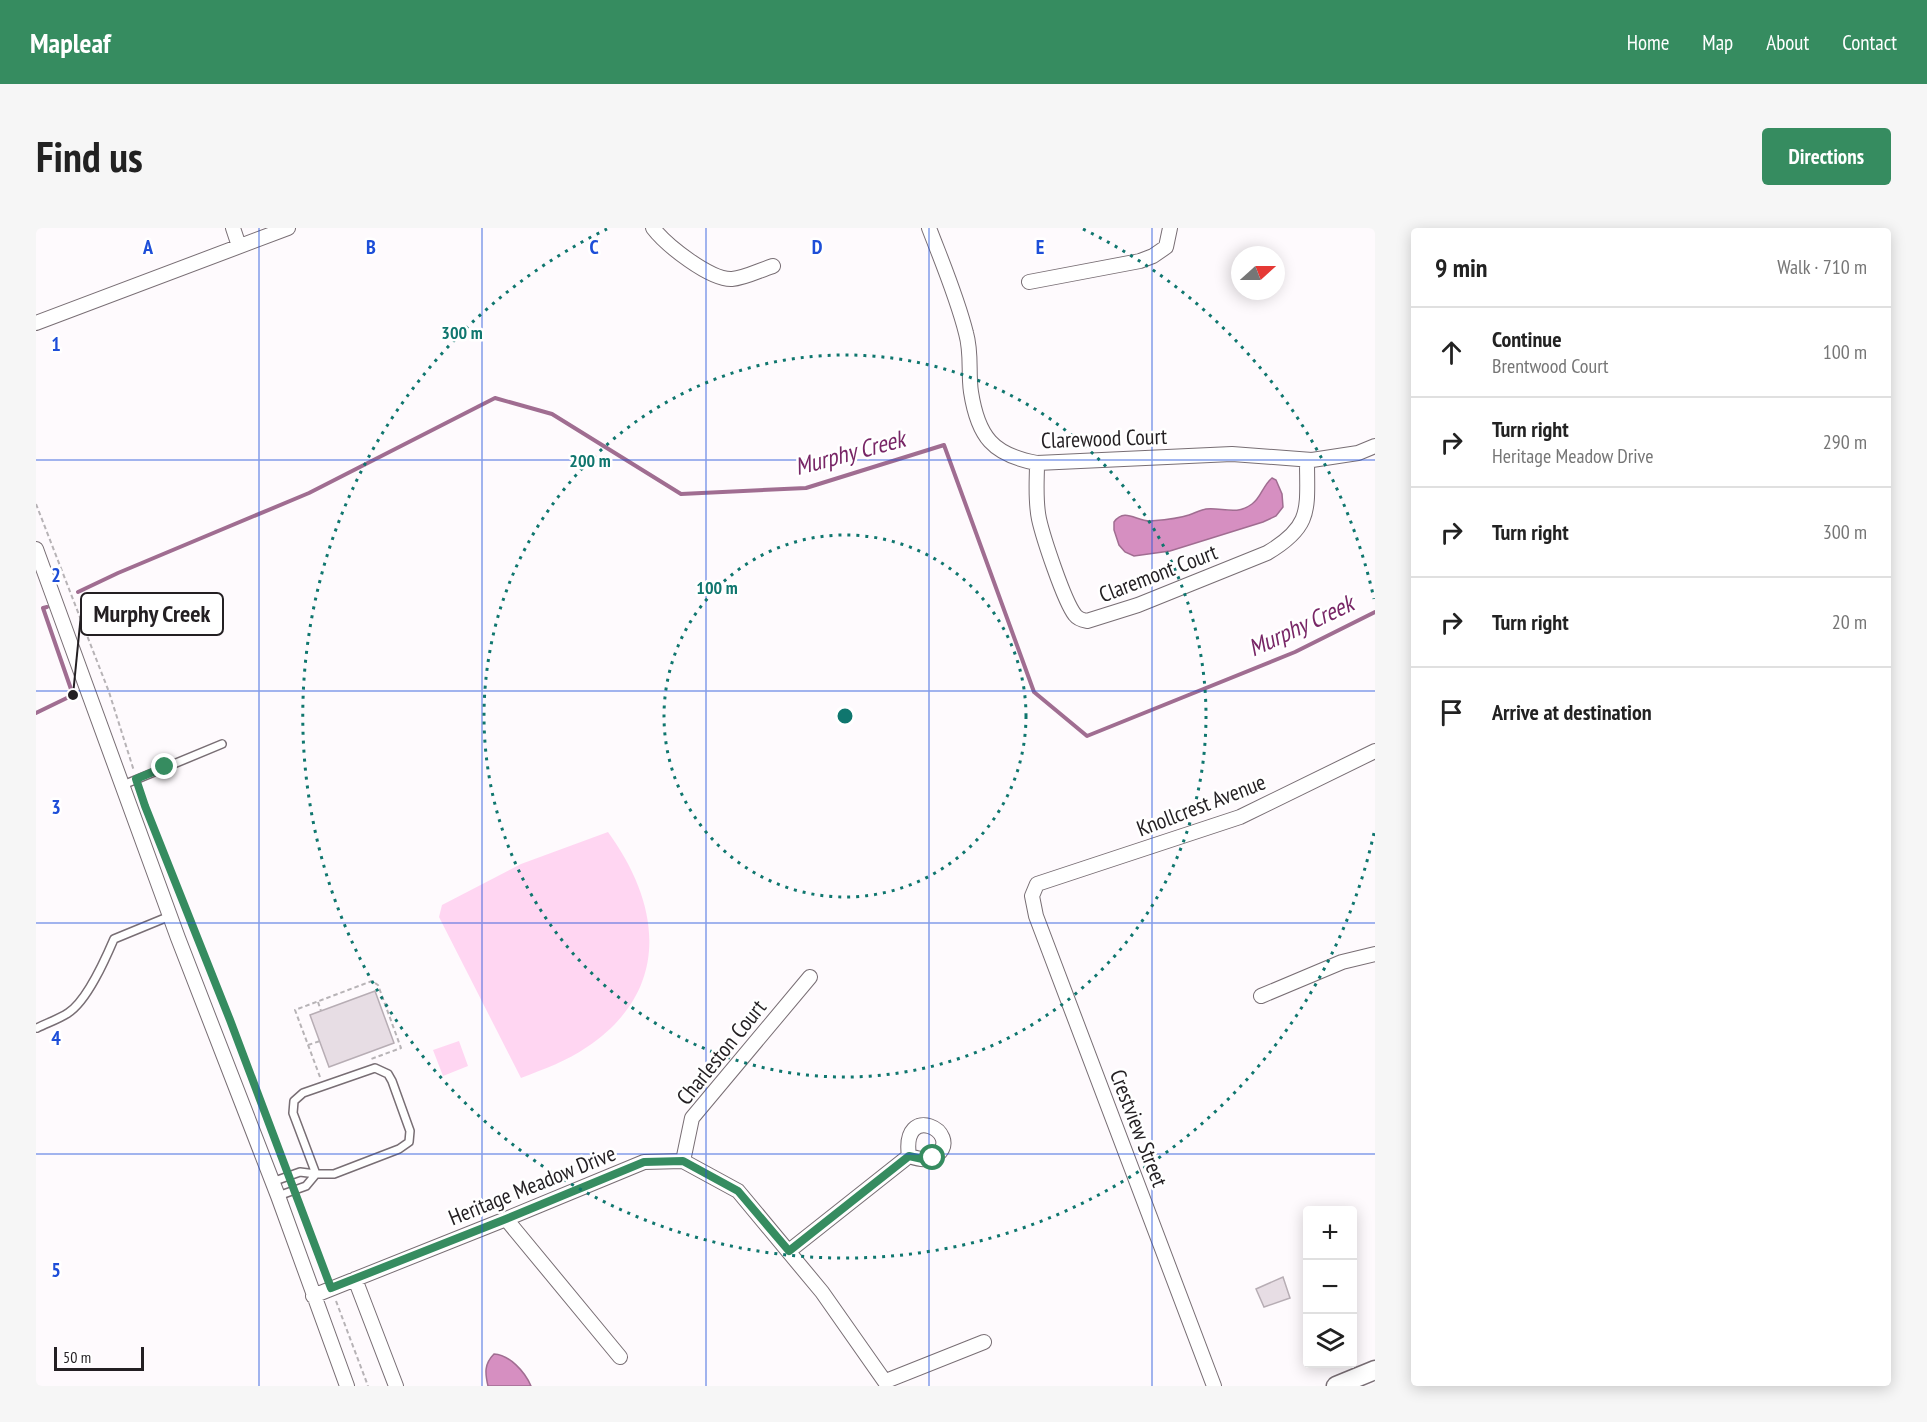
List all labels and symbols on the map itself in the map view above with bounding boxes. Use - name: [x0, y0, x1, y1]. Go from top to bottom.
- text: A: [142, 234, 154, 260]
- text: B: [366, 234, 376, 260]
- text: C: [589, 234, 599, 260]
- text: D: [812, 234, 823, 260]
- text: E: [1036, 234, 1044, 260]
- north arrow: [1231, 246, 1285, 300]
- text: 300 m: [441, 321, 483, 344]
- text: 1: [51, 331, 61, 357]
- water label: Murphy Creek: [791, 422, 911, 482]
- street label: Clarewood Court: [1041, 422, 1167, 454]
- text: 200 m: [569, 449, 611, 472]
- street label: Claremont Court: [1095, 538, 1221, 608]
- text: 2: [51, 562, 61, 588]
- text: 100 m: [696, 576, 738, 599]
- water label: Murphy Creek: [1243, 587, 1361, 663]
- callout: Murphy Creek: [81, 593, 223, 635]
- text: Murphy Creek: [94, 598, 211, 629]
- centre of rings: [835, 706, 855, 726]
- route end: [151, 753, 177, 779]
- street label: Knollcrest Avenue: [1133, 768, 1269, 842]
- text: 3: [51, 794, 61, 820]
- street label: Charleston Court: [670, 994, 772, 1110]
- text: 4: [51, 1025, 61, 1051]
- street label: Crestview Street: [1104, 1065, 1174, 1191]
- street label: Heritage Meadow Drive: [444, 1139, 620, 1231]
- route start: [919, 1144, 945, 1170]
- text: 5: [51, 1257, 61, 1283]
- scale bar: [54, 1344, 144, 1372]

